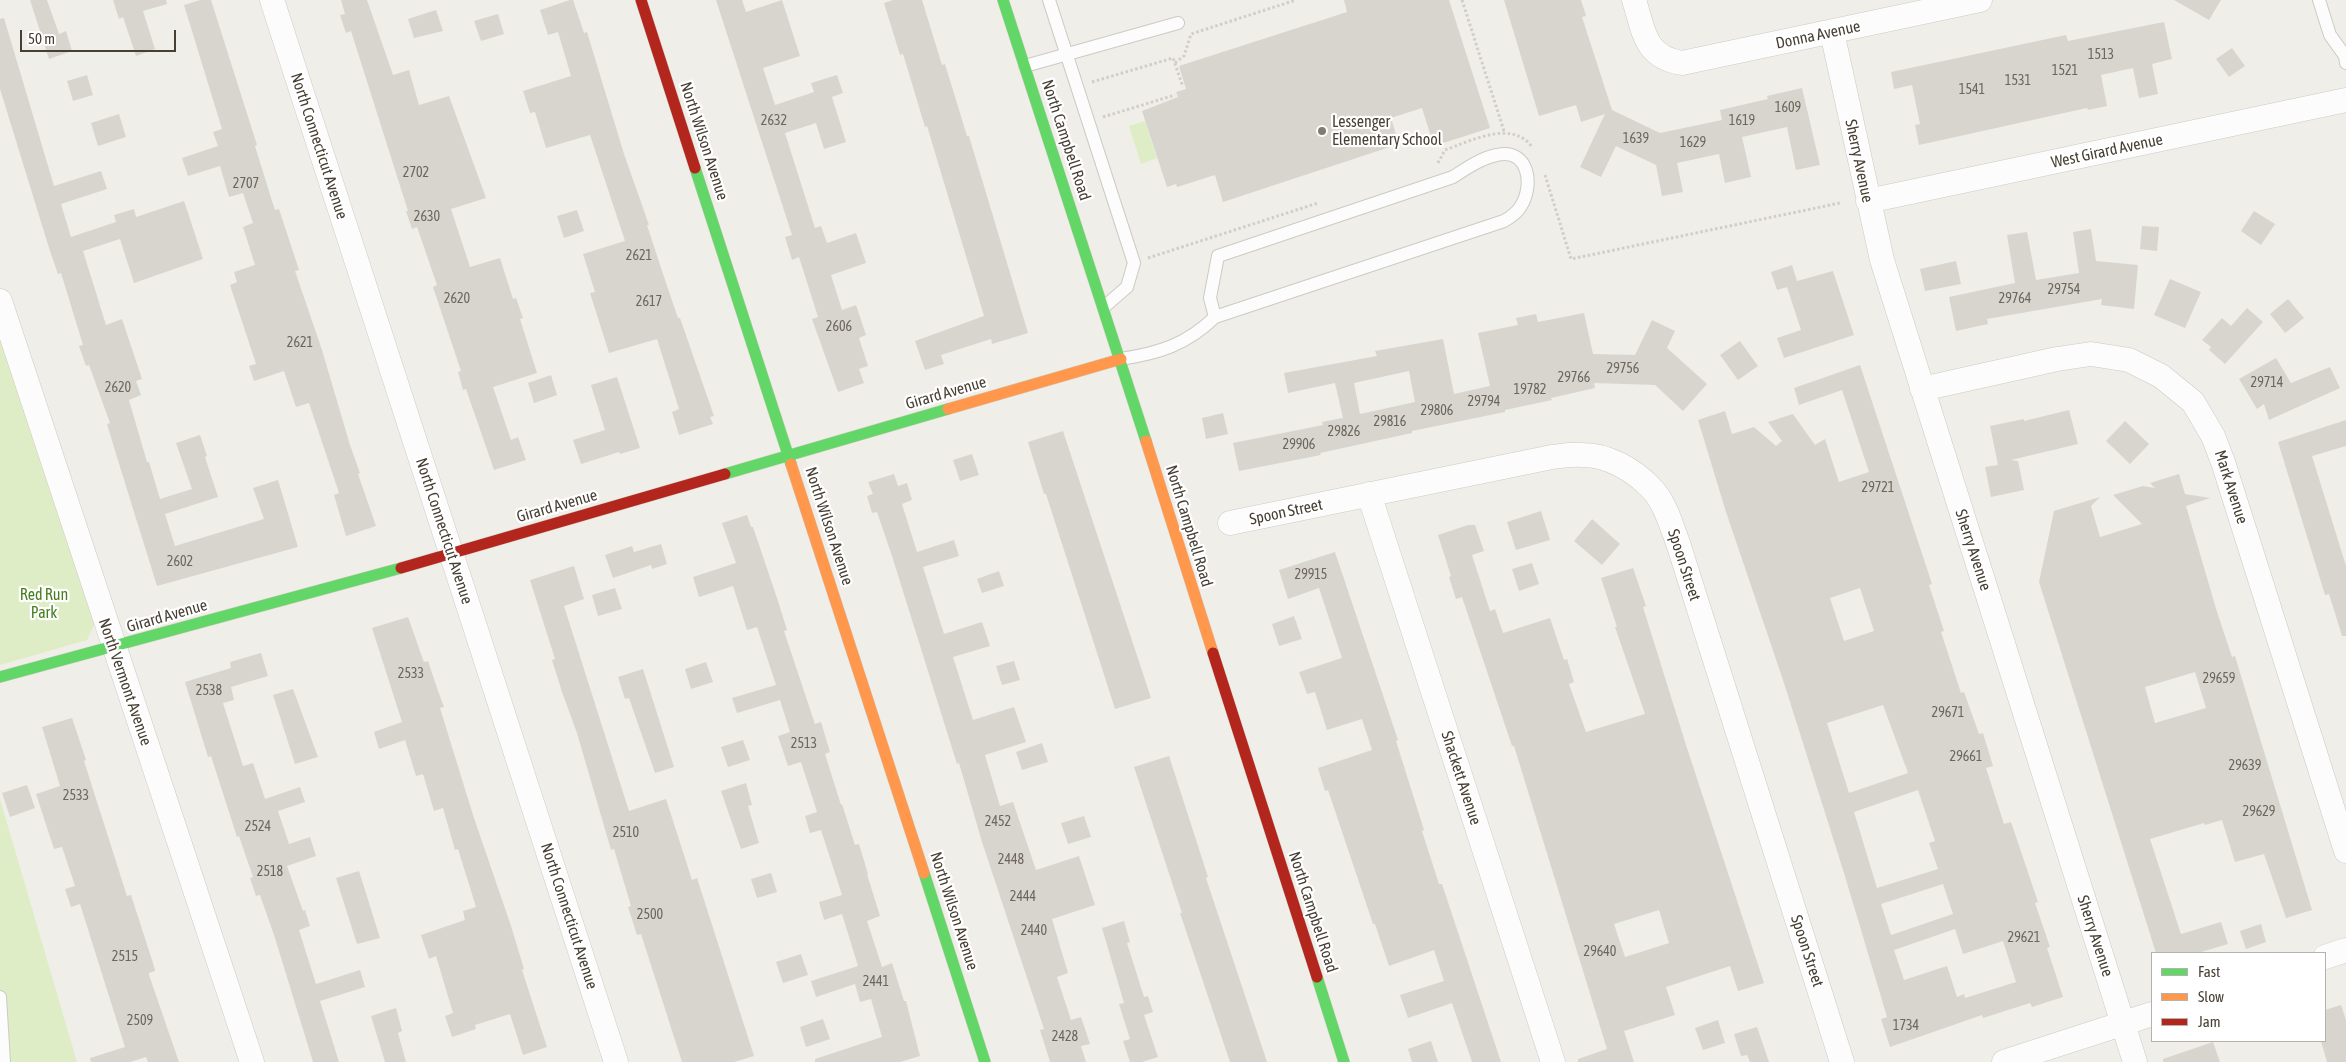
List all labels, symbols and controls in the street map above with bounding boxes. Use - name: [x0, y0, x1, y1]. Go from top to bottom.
- street label: Donna Avenue: [1774, 17, 1862, 53]
- scale bar: [22, 20, 179, 52]
- text: 50 m: [28, 30, 55, 47]
- house number: 1513: [2088, 47, 2114, 63]
- house number: 1521: [2052, 63, 2078, 79]
- street label: North Connecticut Avenue: [286, 71, 352, 221]
- house number: 1531: [2005, 73, 2031, 89]
- street label: North Campbell Road: [1037, 77, 1095, 203]
- street label: North Wilson Avenue: [676, 80, 732, 202]
- house number: 1541: [1959, 82, 1985, 98]
- house number: 1609: [1775, 100, 1801, 116]
- place label: Lessenger Elementary School: [1332, 112, 1442, 150]
- house number: 2632: [761, 113, 787, 129]
- house number: 1619: [1729, 113, 1755, 129]
- street label: Sherry Avenue: [1841, 118, 1877, 204]
- marker: Lessenger Elementary School: [1316, 125, 1328, 137]
- street label: West Girard Avenue: [2049, 130, 2165, 172]
- house number: 1639: [1623, 131, 1649, 147]
- house number: 1629: [1680, 135, 1706, 151]
- house number: 2702: [403, 165, 429, 181]
- house number: 2707: [233, 176, 259, 192]
- house number: 2630: [414, 209, 440, 225]
- house number: 2621: [626, 248, 652, 264]
- house number: 29754: [2048, 282, 2080, 298]
- house number: 2620: [444, 291, 470, 307]
- house number: 29764: [1999, 291, 2031, 307]
- house number: 2617: [636, 294, 662, 310]
- house number: 2606: [826, 319, 852, 335]
- house number: 2621: [287, 335, 313, 351]
- house number: 29756: [1607, 361, 1639, 377]
- house number: 29766: [1558, 370, 1590, 386]
- street label: Girard Avenue: [904, 372, 988, 414]
- house number: 29714: [2251, 375, 2283, 391]
- house number: 2620: [105, 380, 131, 396]
- house number: 19782: [1514, 382, 1546, 398]
- house number: 29794: [1468, 394, 1500, 410]
- house number: 29806: [1421, 403, 1453, 419]
- house number: 29816: [1374, 414, 1406, 430]
- house number: 29826: [1328, 424, 1360, 440]
- house number: 29906: [1283, 437, 1315, 453]
- street label: Mark Avenue: [2210, 448, 2252, 526]
- street label: North Connecticut Avenue: [411, 456, 477, 606]
- street label: North Campbell Road: [1161, 463, 1217, 589]
- street label: North Wilson Avenue: [801, 465, 857, 587]
- house number: 29721: [1862, 480, 1894, 496]
- street label: Girard Avenue: [515, 485, 599, 527]
- street label: Spoon Street: [1248, 495, 1324, 529]
- street label: Sherry Avenue: [1951, 507, 1995, 593]
- street label: Spoon Street: [1663, 527, 1705, 603]
- house number: 2602: [167, 554, 193, 570]
- house number: 29915: [1295, 567, 1327, 583]
- park label: Red Run Park: [20, 585, 68, 623]
- street label: Girard Avenue: [125, 595, 209, 637]
- street label: North Vermont Avenue: [94, 616, 156, 748]
- house number: 2533: [398, 666, 424, 682]
- house number: 29659: [2203, 671, 2235, 687]
- house number: 2538: [196, 683, 222, 699]
- house number: 29671: [1932, 705, 1964, 721]
- street label: Shackett Avenue: [1437, 729, 1485, 827]
- house number: 2513: [791, 736, 817, 752]
- house number: 29661: [1950, 749, 1982, 765]
- house number: 29639: [2229, 758, 2261, 774]
- house number: 2533: [63, 788, 89, 804]
- house number: 29629: [2243, 804, 2275, 820]
- house number: 2452: [985, 814, 1011, 830]
- house number: 2524: [245, 819, 271, 835]
- house number: 2510: [613, 825, 639, 841]
- street label: North Connecticut Avenue: [536, 841, 602, 991]
- street label: North Campbell Road: [1284, 849, 1342, 975]
- street label: North Wilson Avenue: [926, 850, 982, 972]
- house number: 2448: [998, 852, 1024, 868]
- house number: 2518: [257, 864, 283, 880]
- house number: 2444: [1010, 889, 1036, 905]
- street label: Sherry Avenue: [2073, 893, 2117, 979]
- house number: 2500: [637, 907, 663, 923]
- street label: Spoon Street: [1786, 913, 1828, 989]
- house number: 2440: [1021, 923, 1047, 939]
- house number: 29621: [2008, 930, 2040, 946]
- house number: 29640: [1584, 944, 1616, 960]
- house number: 2515: [112, 949, 138, 965]
- legend: [2151, 952, 2326, 1042]
- text: Fast: [2198, 963, 2220, 980]
- house number: 2441: [863, 974, 889, 990]
- text: Slow: [2198, 988, 2224, 1005]
- house number: 2509: [127, 1013, 153, 1029]
- text: Jam: [2198, 1013, 2221, 1030]
- house number: 1734: [1893, 1018, 1919, 1034]
- house number: 2428: [1052, 1029, 1078, 1045]

